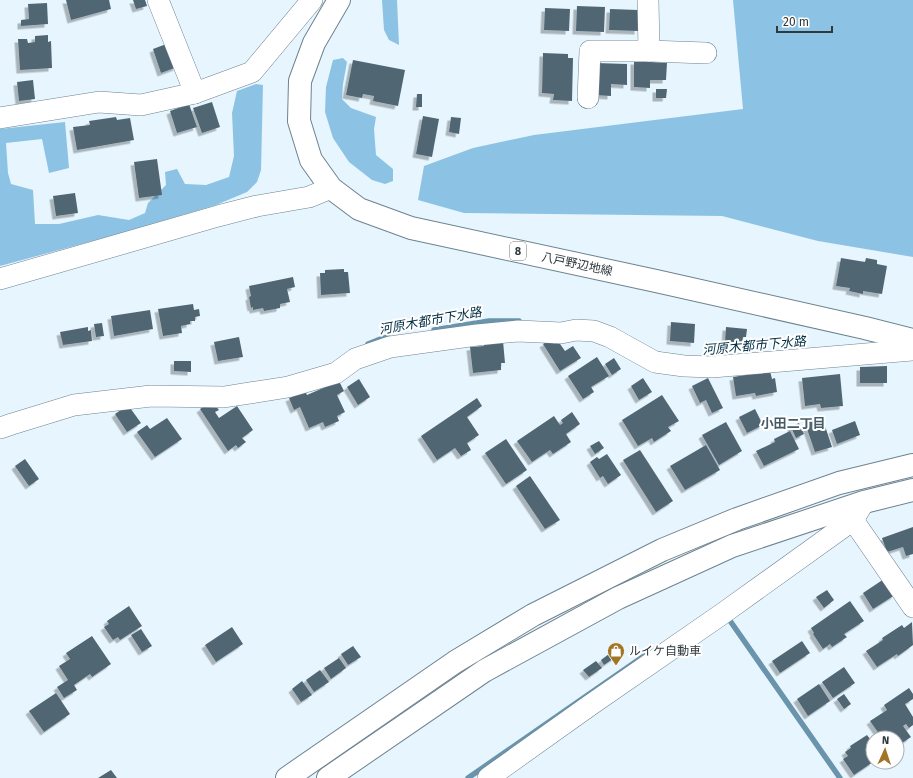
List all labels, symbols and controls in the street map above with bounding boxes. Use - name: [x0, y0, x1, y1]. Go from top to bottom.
- scale bar: [777, 8, 832, 34]
- text: 20 m: [783, 15, 809, 29]
- road number: 8: [510, 242, 526, 260]
- street label: 八戸野辺地線: [540, 250, 614, 278]
- water label: 河原木都市下水路: [378, 304, 484, 337]
- water label: 河原木都市下水路: [702, 333, 807, 358]
- district label: 小田二丁目: [760, 416, 826, 431]
- shop icon: ルイケ自動車: [606, 641, 626, 666]
- place label: ルイケ自動車: [629, 644, 701, 658]
- north arrow: [865, 730, 905, 770]
- text: N: [882, 734, 889, 747]

